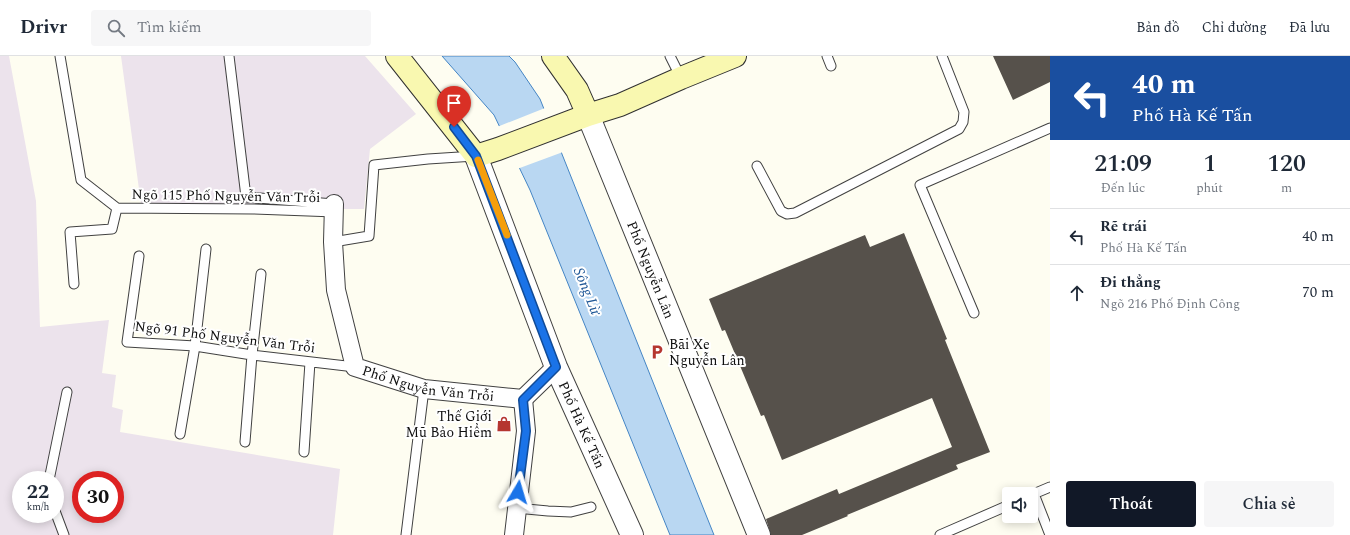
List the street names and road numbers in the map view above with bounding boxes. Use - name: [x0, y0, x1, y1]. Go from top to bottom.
- street label: Ngõ 115 Phố Nguyễn Văn Trỗi: [131, 184, 321, 208]
- street label: Phố Nguyễn Lân: [622, 218, 680, 322]
- street label: Ngõ 91 Phố Nguyễn Văn Trỗi: [133, 315, 317, 359]
- street label: Phố Nguyễn Văn Trỗi: [360, 359, 495, 407]
- street label: Phố Hà Kế Tấn: [553, 378, 611, 472]

